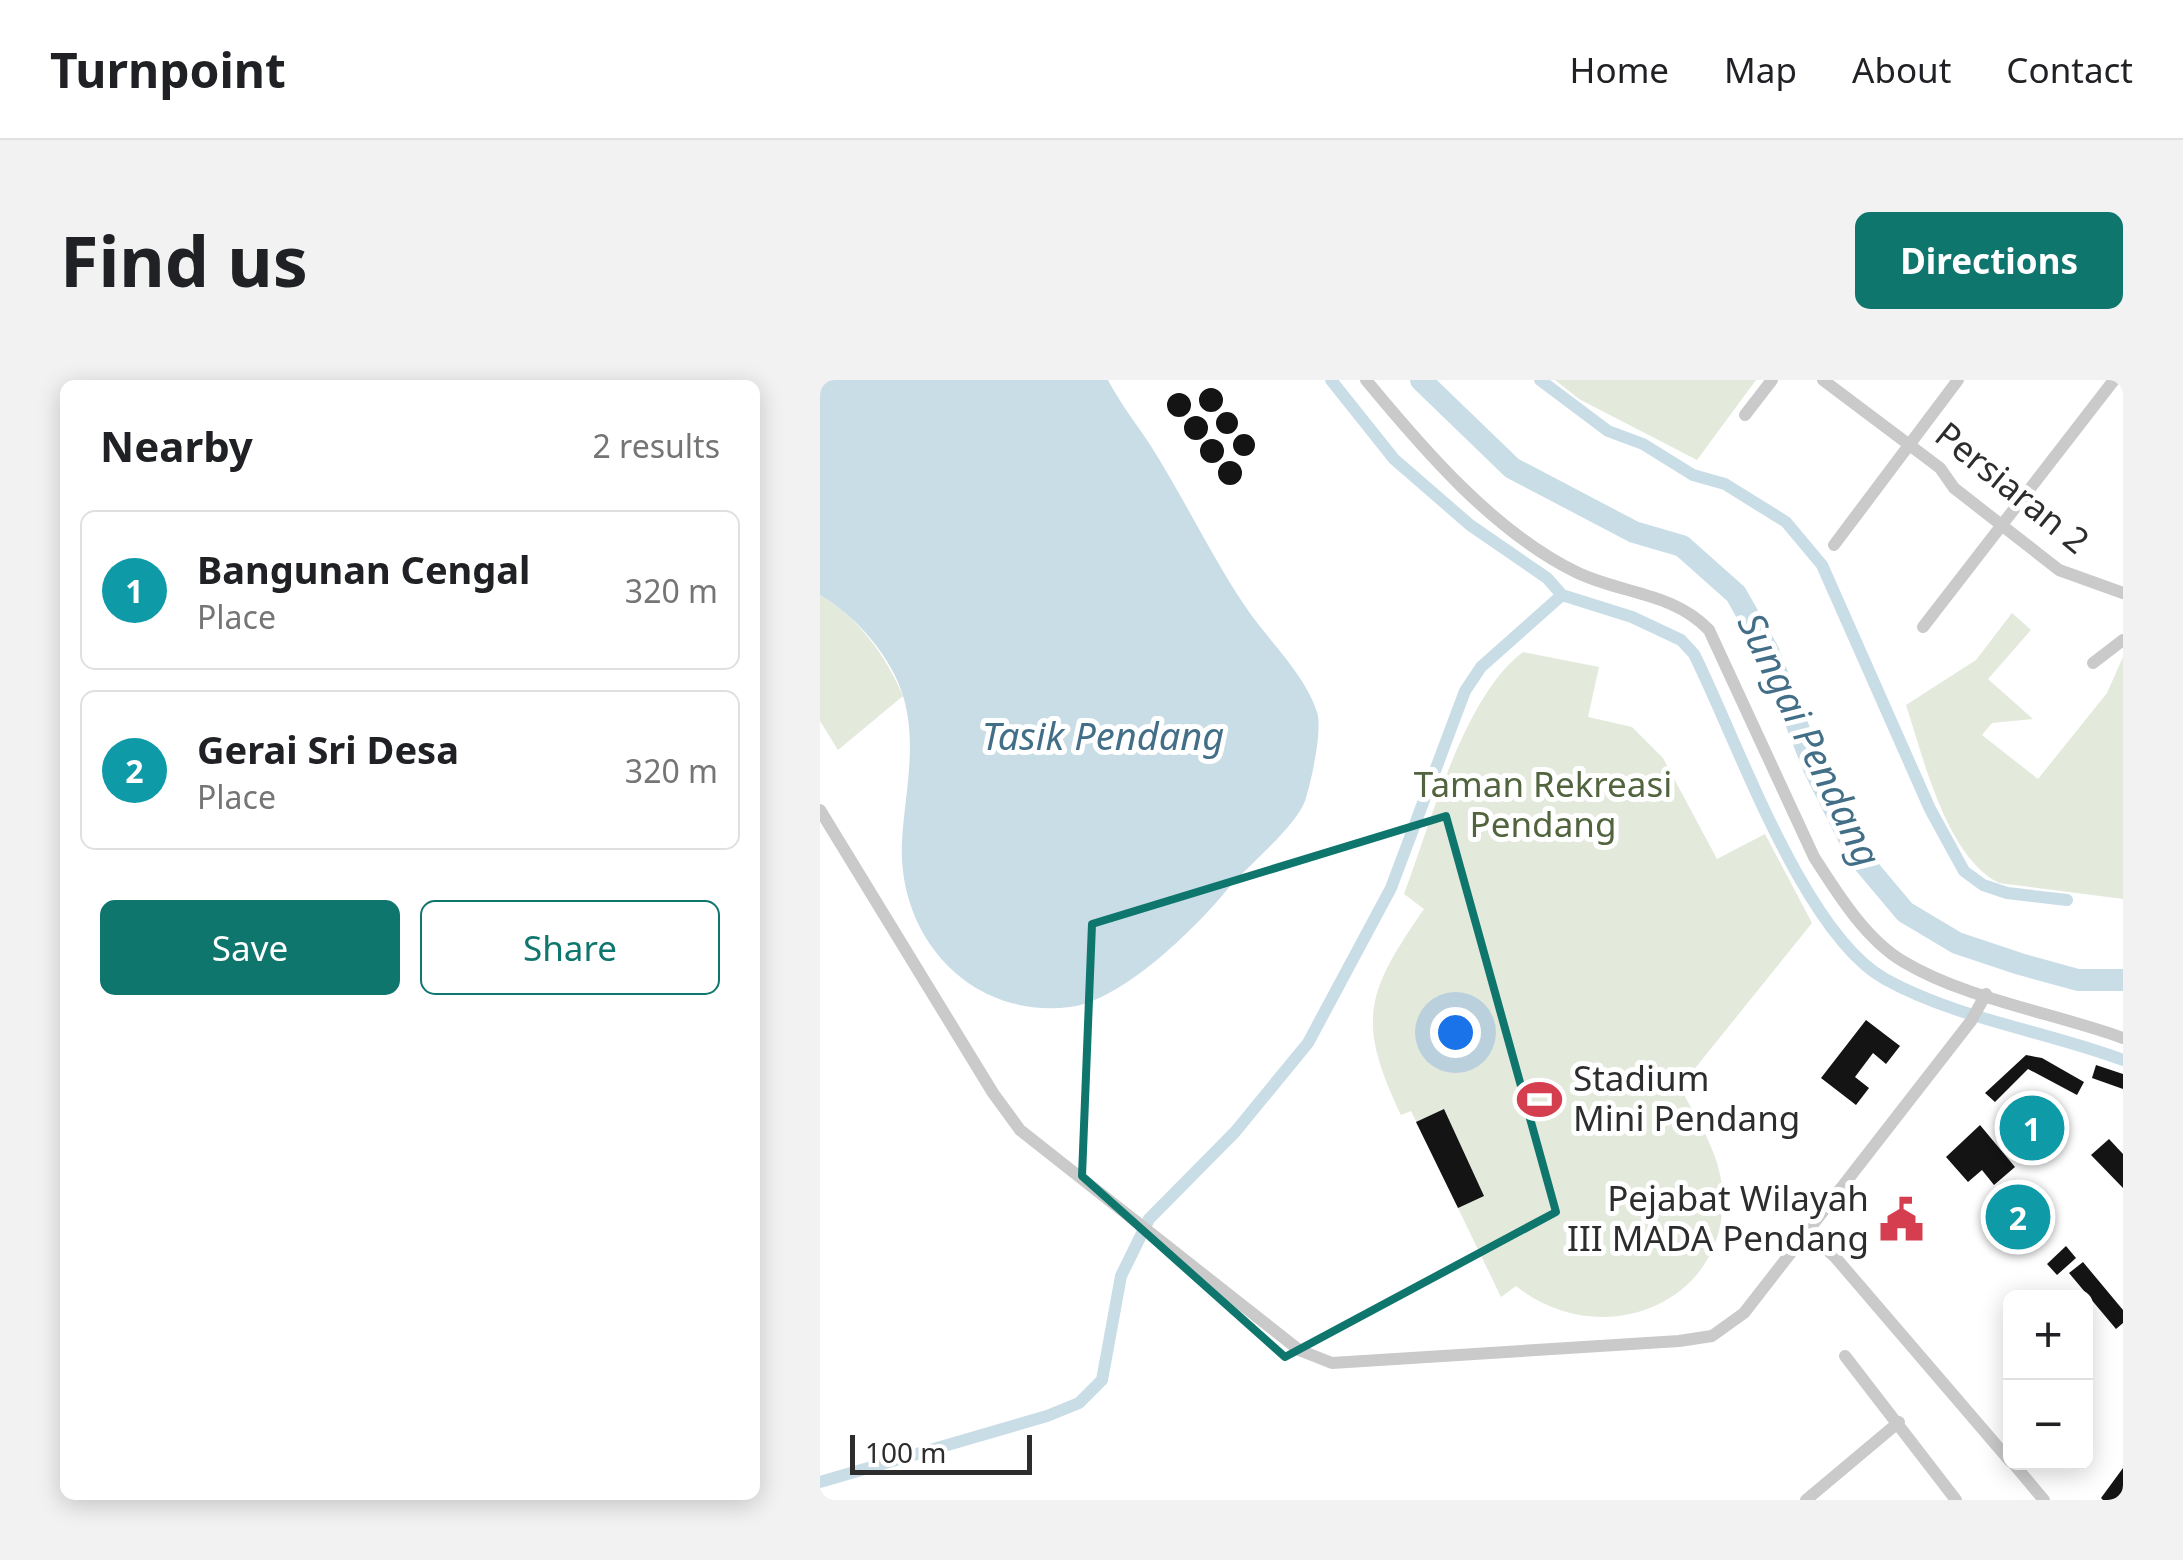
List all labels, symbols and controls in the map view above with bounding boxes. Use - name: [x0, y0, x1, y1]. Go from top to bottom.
- text: Turnpoint: [50, 37, 286, 102]
- text: Home: [1570, 46, 1669, 93]
- text: Map: [1724, 46, 1797, 93]
- text: About: [1852, 46, 1951, 93]
- text: Contact: [2006, 46, 2133, 93]
- text: Find us: [60, 212, 308, 308]
- button: Directions: [1855, 212, 2123, 309]
- street label: Persiaran 2: [1926, 410, 2100, 563]
- text: Nearby: [100, 417, 253, 474]
- text: 2 results: [593, 424, 720, 467]
- text: Bangunan Cengal: [197, 543, 530, 595]
- text: 1: [125, 569, 144, 612]
- text: 320 m: [625, 569, 718, 612]
- text: Place: [197, 595, 276, 638]
- water label: Sungai Pendang: [1727, 603, 1895, 875]
- water label: Tasik Pendang: [982, 709, 1224, 761]
- text: Gerai Sri Desa: [197, 723, 459, 775]
- text: 2: [125, 749, 144, 792]
- text: 320 m: [625, 749, 718, 792]
- park label: Taman Rekreasi Pendang: [1414, 760, 1672, 847]
- text: Place: [197, 775, 276, 818]
- button: Save: [100, 900, 400, 995]
- button: Share: [420, 900, 720, 995]
- your location: [1430, 1007, 1481, 1058]
- place label: Stadium Mini Pendang: [1573, 1054, 1800, 1141]
- sports icon: Stadium Mini Pendang: [1516, 1075, 1564, 1123]
- pin: 1: [2000, 1090, 2064, 1166]
- place label: Pejabat Wilayah III MADA Pendang: [1567, 1174, 1869, 1261]
- pin: 2: [1986, 1180, 2050, 1254]
- public building icon: Pejabat Wilayah III MADA Pendang: [1878, 1195, 1926, 1243]
- map controls: [2003, 1290, 2093, 1470]
- button: +: [2003, 1290, 2093, 1380]
- button: −: [2003, 1380, 2093, 1470]
- scale bar: [850, 1430, 1032, 1474]
- text: 100 m: [865, 1433, 947, 1471]

